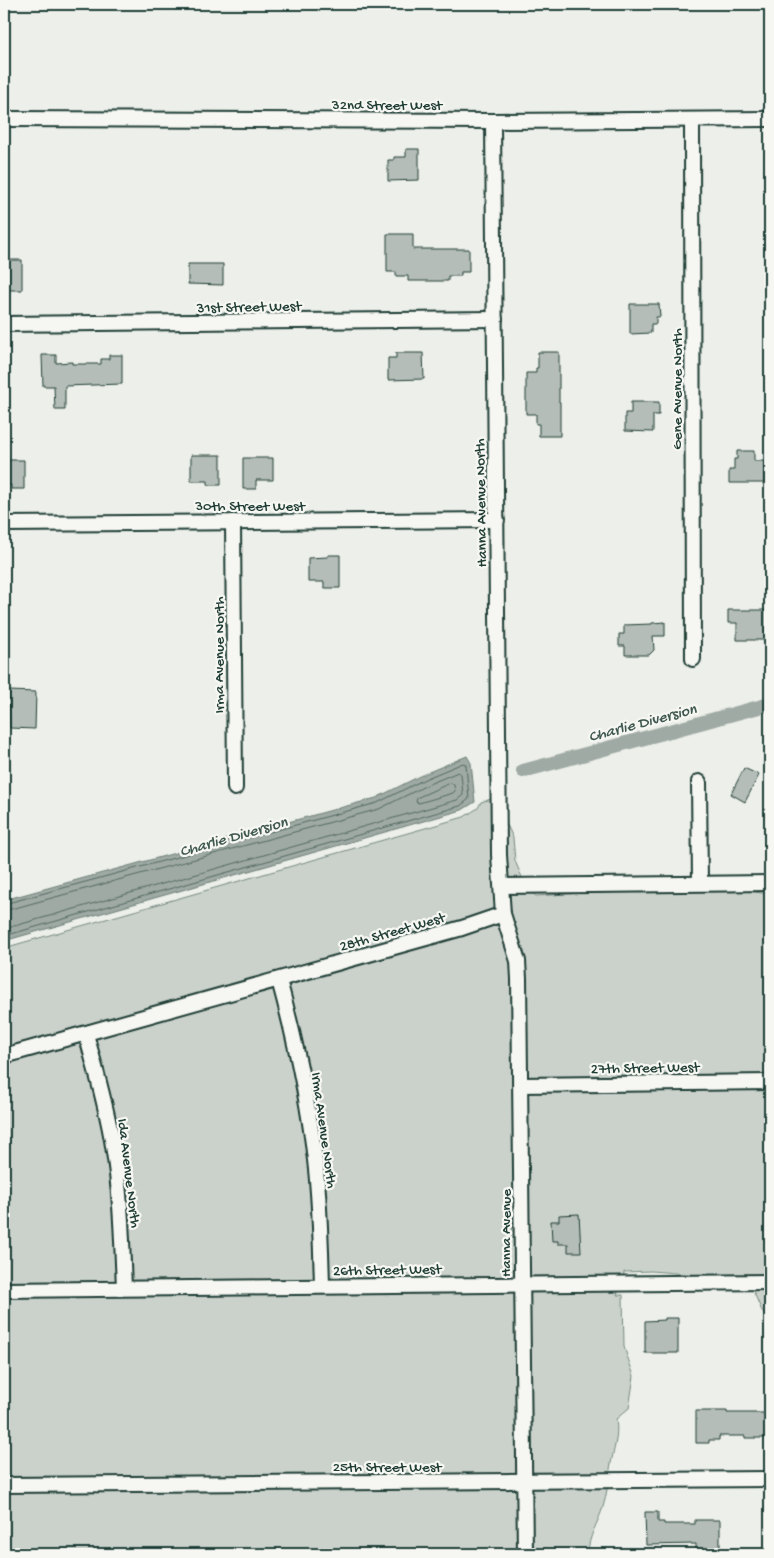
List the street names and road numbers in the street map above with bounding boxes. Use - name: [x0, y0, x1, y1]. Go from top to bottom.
- street label: 32nd Street West: [331, 97, 444, 115]
- street label: 31st Street West: [196, 298, 303, 318]
- street label: Gene Avenue North: [669, 328, 687, 450]
- street label: Hanna Avenue North: [472, 438, 492, 567]
- street label: 30th Street West: [194, 498, 307, 516]
- street label: Irma Avenue North: [211, 596, 229, 714]
- street label: 28th Street West: [338, 909, 449, 957]
- street label: 27th Street West: [591, 1059, 701, 1079]
- street label: Irma Avenue North: [306, 1071, 340, 1190]
- street label: Ida Avenue North: [112, 1118, 144, 1229]
- street label: Hanna Avenue: [498, 1189, 516, 1277]
- street label: 26th Street West: [333, 1261, 443, 1281]
- street label: 25th Street West: [333, 1459, 443, 1477]

